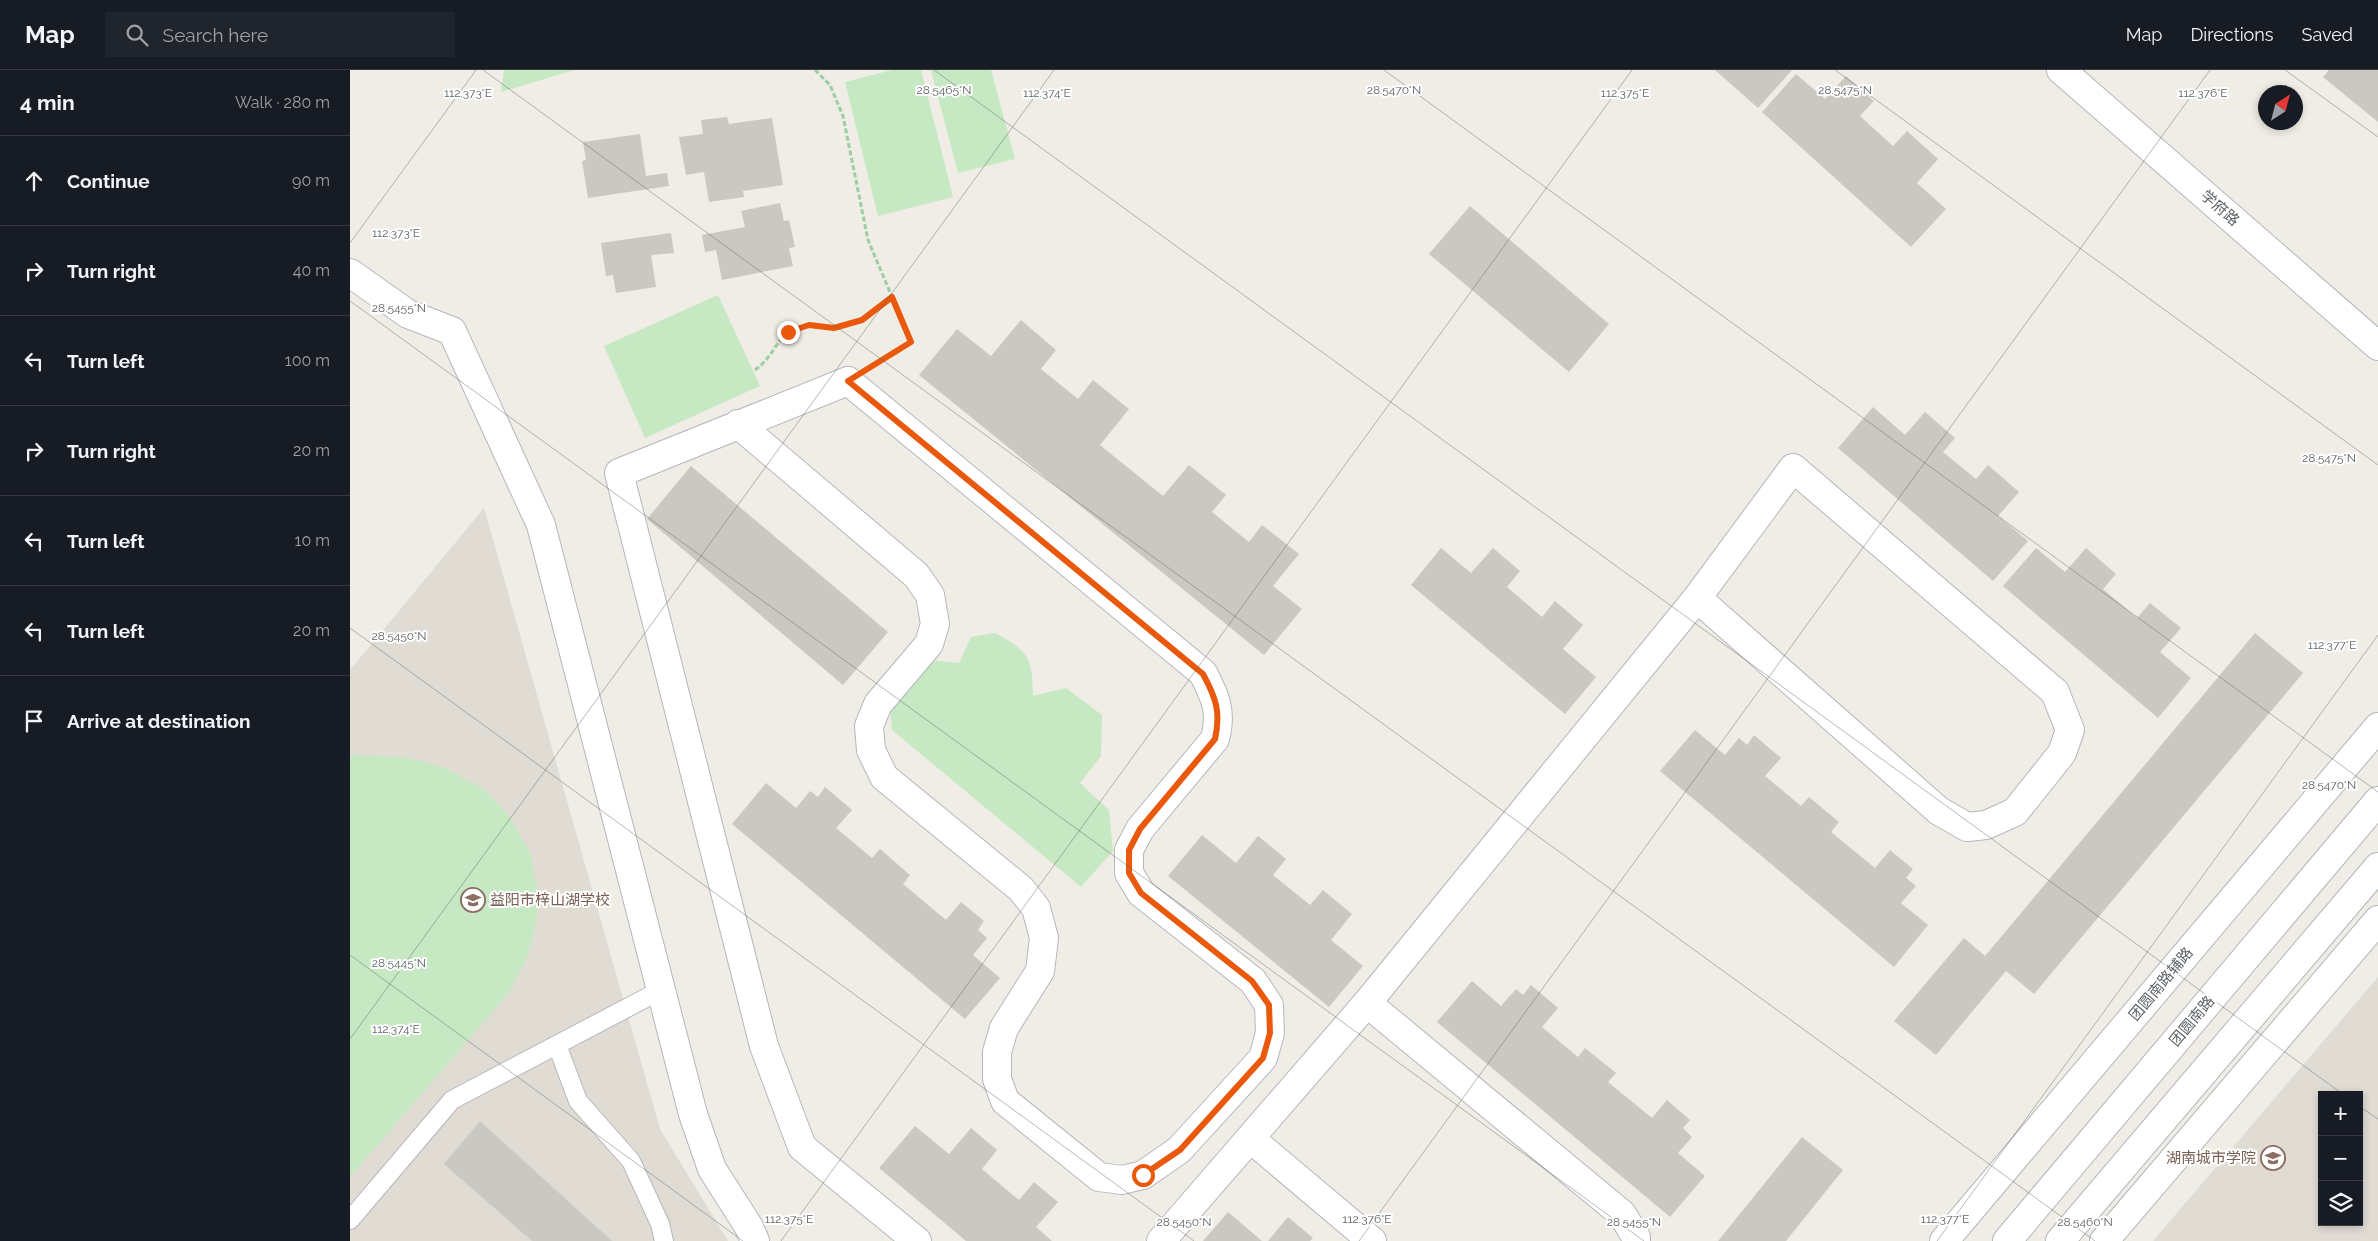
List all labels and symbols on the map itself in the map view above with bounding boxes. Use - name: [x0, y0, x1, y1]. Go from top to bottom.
- text: 28.5465°N: [917, 83, 971, 97]
- text: 28.5470°N: [1367, 83, 1421, 97]
- text: 28.5475°N: [1818, 83, 1872, 97]
- north arrow: [2258, 85, 2303, 130]
- text: 112.373°E: [444, 86, 492, 100]
- text: 112.374°E: [1023, 86, 1071, 100]
- text: 112.375°E: [1601, 86, 1649, 100]
- text: 112.376°E: [2178, 86, 2228, 100]
- street label: 学府路: [2197, 186, 2243, 230]
- text: 112.373°E: [372, 226, 420, 240]
- text: 28.5455°N: [372, 301, 426, 315]
- route end: [777, 321, 800, 344]
- text: 28.5475°N: [2302, 451, 2356, 465]
- text: 28.5450°N: [372, 629, 426, 643]
- text: 112.377°E: [2308, 638, 2356, 652]
- text: 28.5470°N: [2302, 778, 2356, 792]
- school or university icon: 益阳市梓山湖学校: [460, 887, 486, 913]
- place label: 益阳市梓山湖学校: [490, 891, 610, 909]
- street label: 团圆南路辅路: [2125, 944, 2197, 1024]
- text: 28.5445°N: [372, 956, 426, 970]
- street label: 团圆南路: [2166, 992, 2218, 1050]
- text: 112.374°E: [372, 1022, 420, 1036]
- school or university icon: 湖南城市学院: [2260, 1145, 2286, 1171]
- place label: 湖南城市学院: [2166, 1149, 2256, 1167]
- route start: [1132, 1164, 1155, 1187]
- text: 112.375°E: [765, 1212, 813, 1226]
- text: 112.376°E: [1342, 1212, 1392, 1226]
- text: 112.377°E: [1921, 1212, 1969, 1226]
- text: 28.5450°N: [1157, 1215, 1211, 1229]
- text: 28.5455°N: [1607, 1215, 1661, 1229]
- text: 28.5460°N: [2057, 1215, 2113, 1229]

